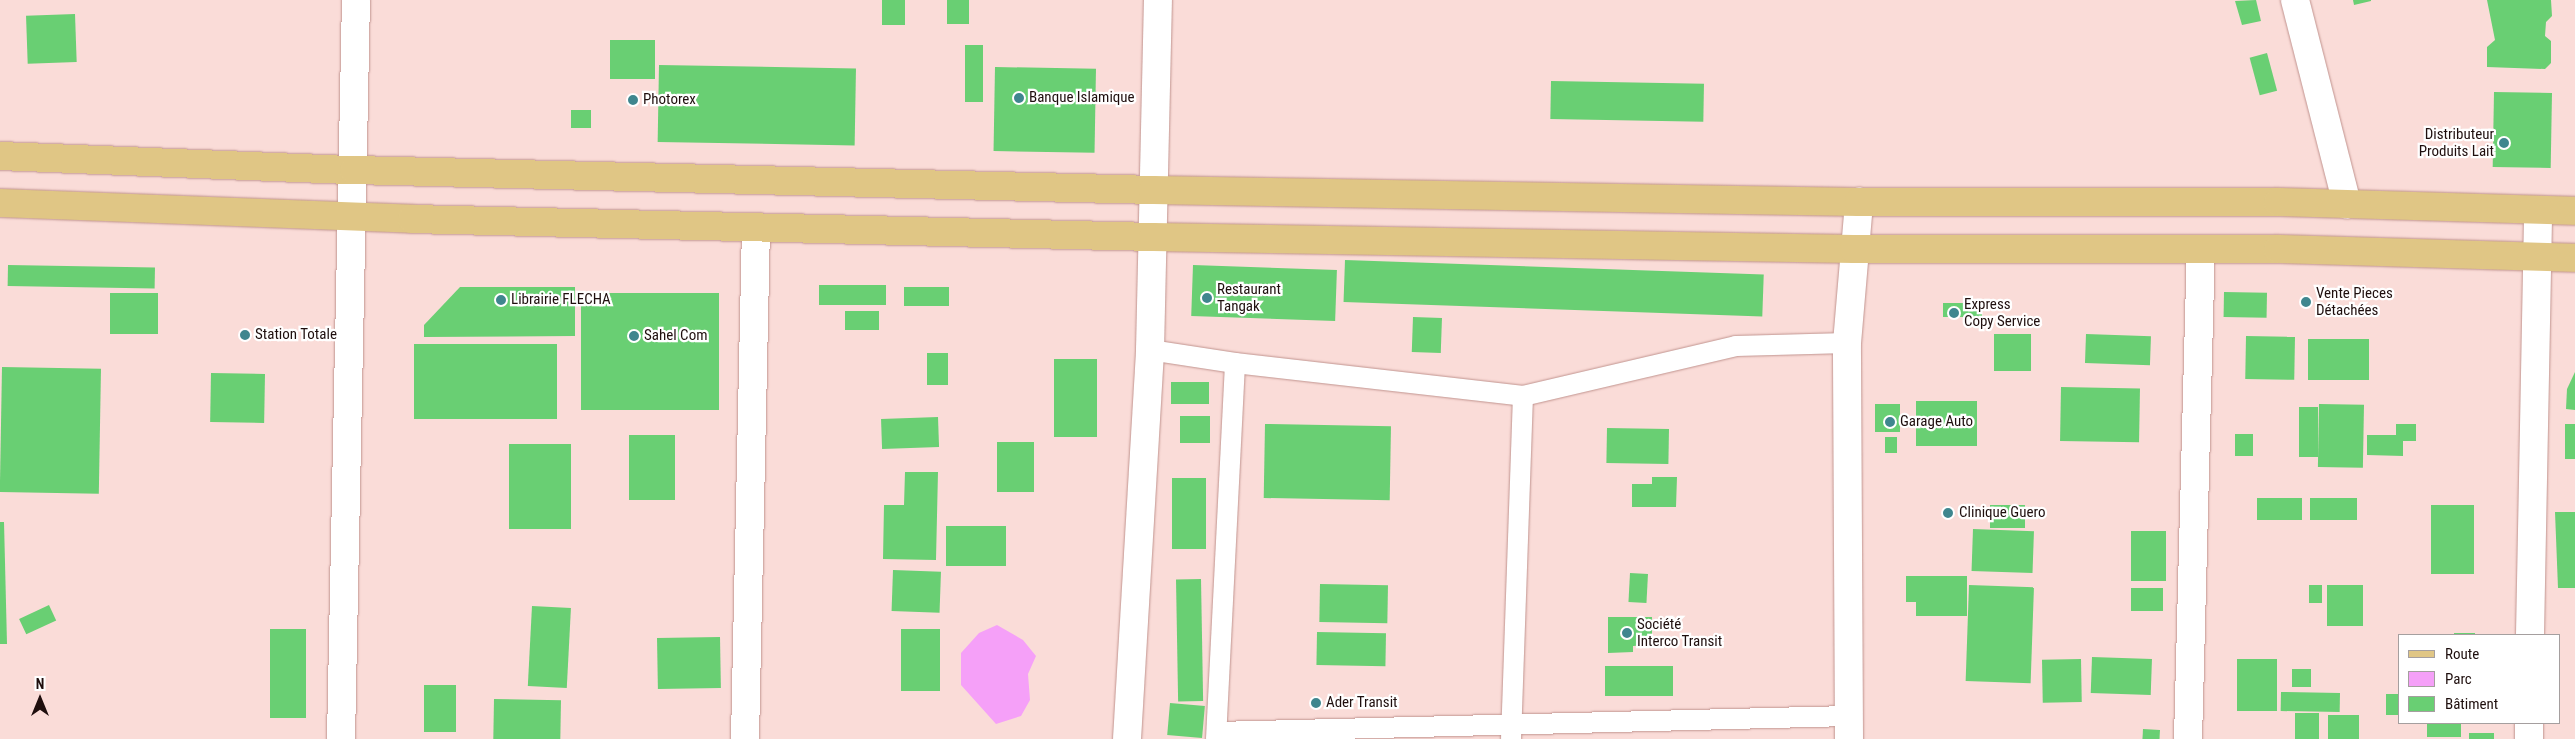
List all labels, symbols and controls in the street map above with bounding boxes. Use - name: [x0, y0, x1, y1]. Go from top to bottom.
- place label: Banque Islamique: [1029, 89, 1135, 107]
- place label: Photorex: [643, 91, 696, 109]
- marker: Banque Islamique: [1013, 92, 1025, 104]
- marker: Photorex: [627, 94, 639, 106]
- place label: Distributeur Produits Lait: [2419, 125, 2494, 160]
- marker: Distributeur Produits Lait: [2498, 137, 2510, 149]
- place label: Restaurant Tangak: [1217, 280, 1281, 315]
- place label: Vente Pieces Détachées: [2316, 284, 2393, 319]
- place label: Librairie FLECHA: [511, 291, 611, 309]
- marker: Restaurant Tangak: [1201, 292, 1213, 304]
- marker: Librairie FLECHA: [495, 294, 507, 306]
- place label: Express Copy Service: [1964, 295, 2040, 330]
- marker: Vente Pieces Détachées: [2300, 296, 2312, 308]
- marker: Express Copy Service: [1948, 307, 1960, 319]
- place label: Station Totale: [255, 326, 337, 344]
- place label: Sahel Com: [644, 327, 707, 345]
- marker: Station Totale: [239, 329, 251, 341]
- marker: Sahel Com: [628, 330, 640, 342]
- place label: Garage Auto: [1900, 413, 1973, 431]
- marker: Garage Auto: [1884, 416, 1896, 428]
- place label: Clinique Guero: [1959, 504, 2045, 522]
- marker: Clinique Guero: [1941, 506, 1955, 520]
- place label: Société Interco Transit: [1637, 615, 1723, 650]
- marker: Société Interco Transit: [1621, 627, 1633, 639]
- legend: [2398, 634, 2560, 724]
- text: Route: [2445, 645, 2479, 663]
- text: Parc: [2445, 670, 2472, 688]
- north arrow: [15, 674, 65, 724]
- text: N: [36, 676, 44, 692]
- place label: Ader Transit: [1326, 694, 1398, 712]
- text: Bâtiment: [2445, 695, 2498, 713]
- marker: Ader Transit: [1310, 697, 1322, 709]

